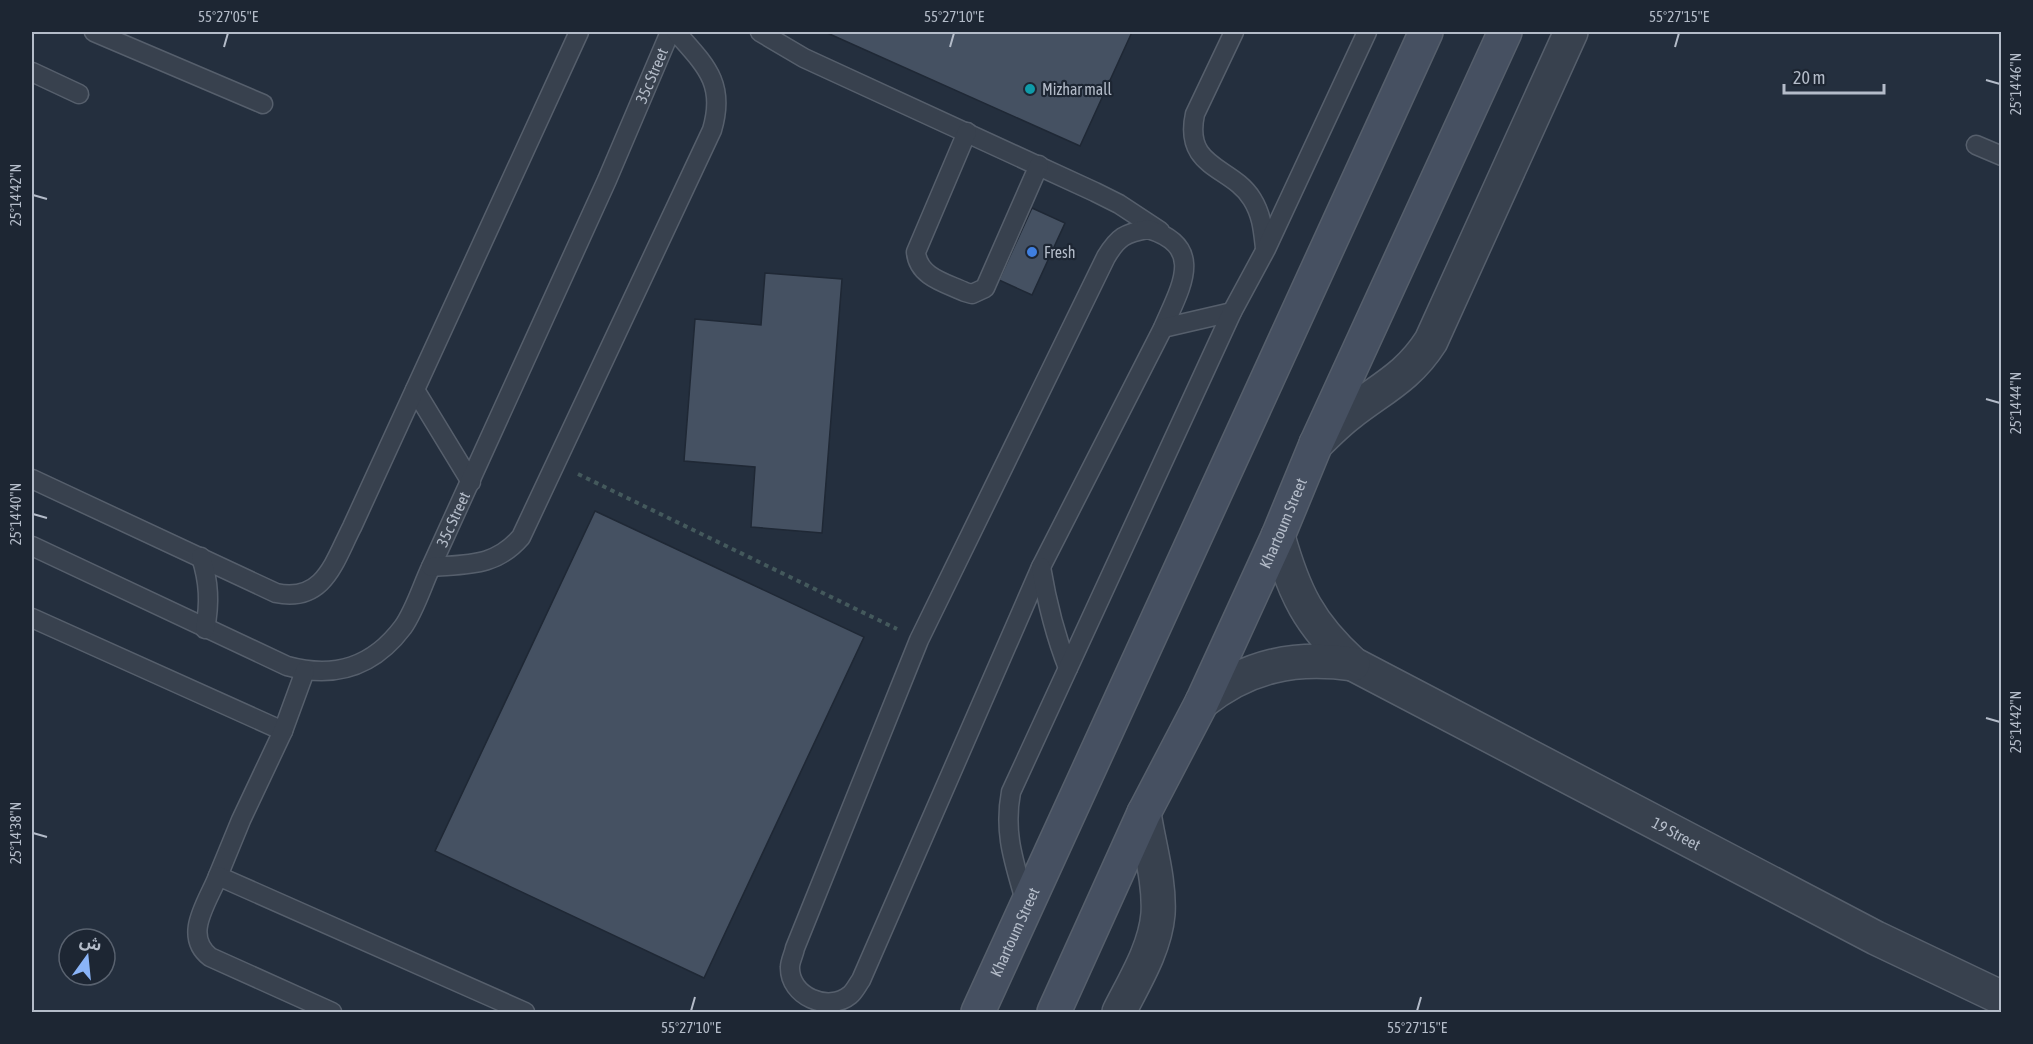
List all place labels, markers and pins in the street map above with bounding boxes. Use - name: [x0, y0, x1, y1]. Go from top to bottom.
- place label: Mizhar mall: [1042, 80, 1112, 98]
- marker: Mizhar mall: [1023, 82, 1037, 96]
- place label: Fresh: [1044, 243, 1076, 261]
- marker: Fresh: [1025, 245, 1039, 259]

